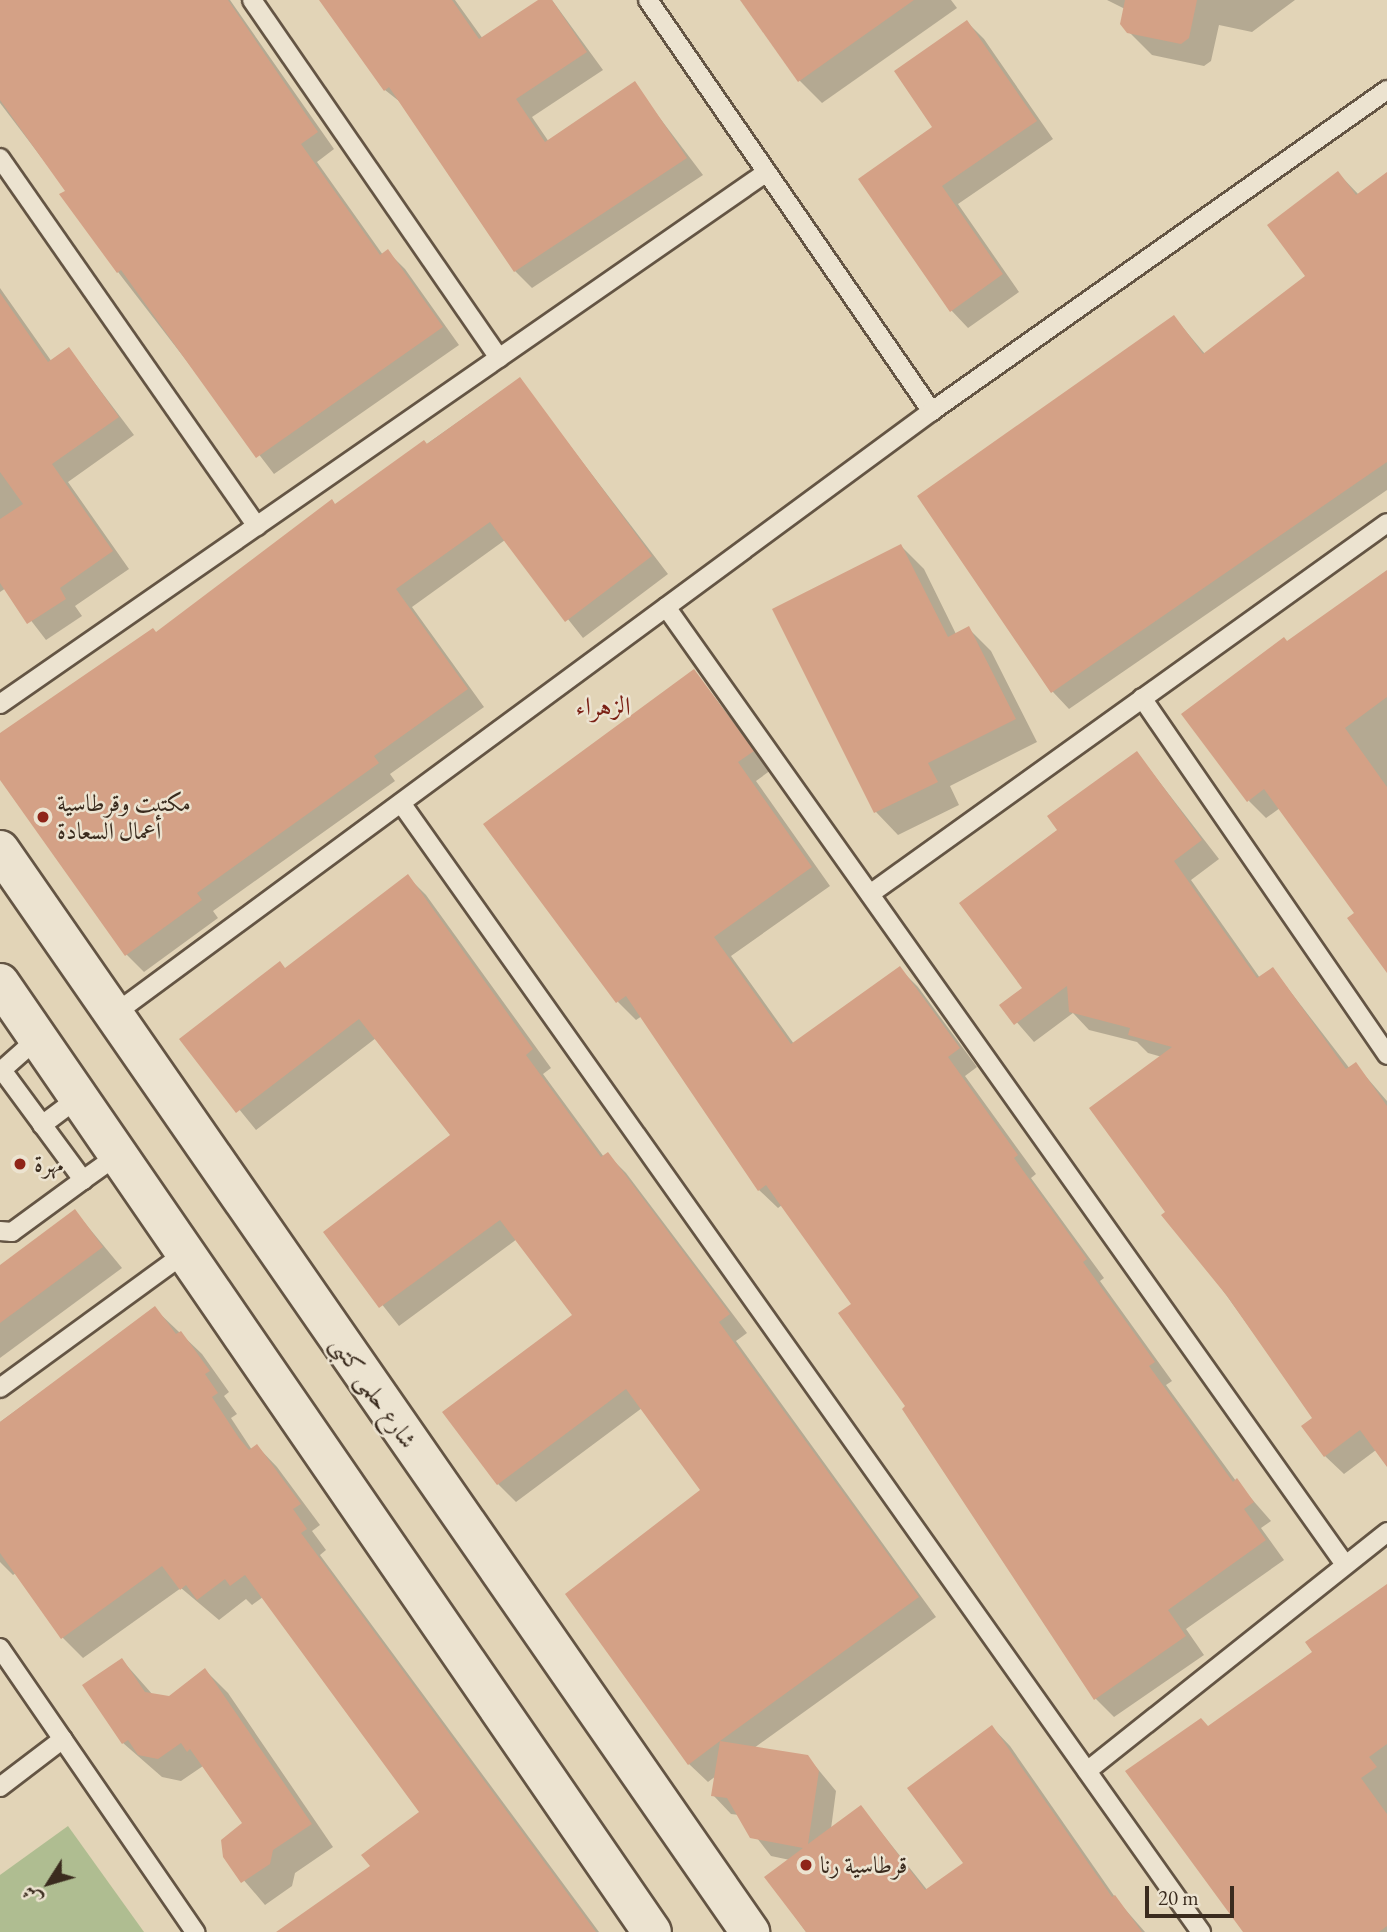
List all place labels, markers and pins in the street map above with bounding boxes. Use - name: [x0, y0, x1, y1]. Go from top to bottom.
- place label: مكتبت وقرطاسية أعمال السعادة: [57, 789, 191, 845]
- marker: مكتبت وقرطاسية أعمال السعادة: [35, 809, 51, 825]
- place label: مهرة: [34, 1150, 64, 1178]
- marker: مهرة: [12, 1156, 28, 1172]
- place label: قرطاسية رنا: [820, 1851, 907, 1879]
- marker: قرطاسية رنا: [798, 1857, 814, 1873]

